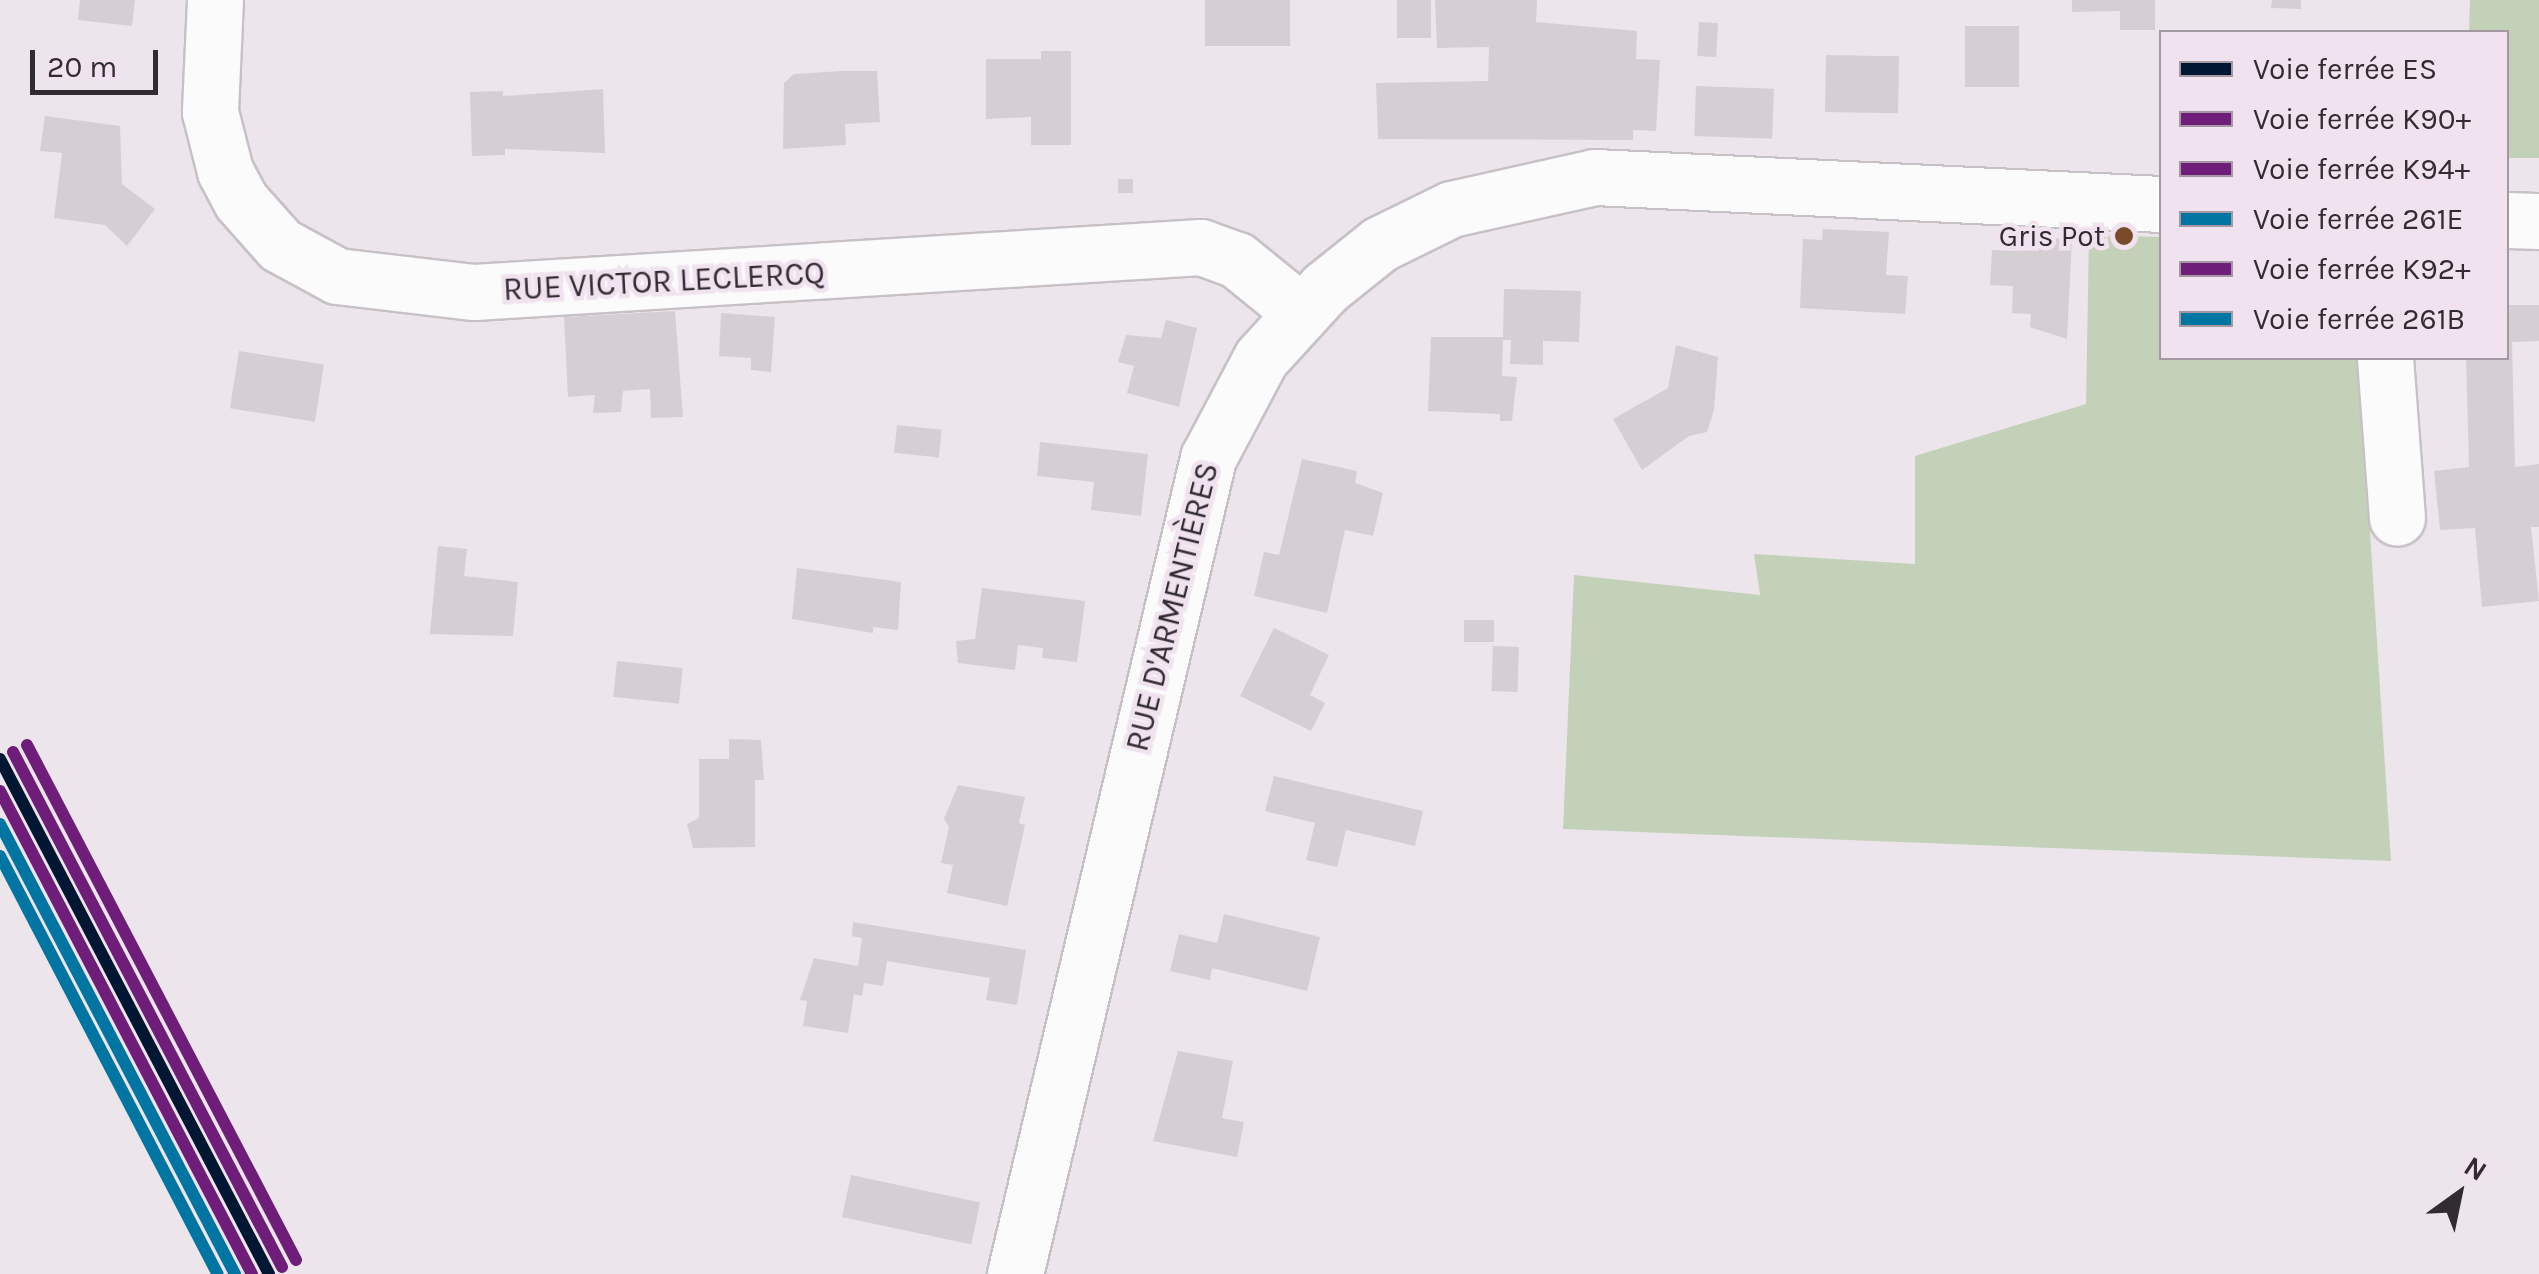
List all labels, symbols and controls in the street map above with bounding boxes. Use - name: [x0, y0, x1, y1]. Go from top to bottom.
- scale bar: [35, 30, 162, 92]
- legend: [2159, 30, 2509, 360]
- text: 20 m: [47, 49, 117, 85]
- text: Voie ferrée ES: [2253, 51, 2437, 87]
- text: Voie ferrée K90+: [2253, 101, 2471, 137]
- text: Voie ferrée K94+: [2253, 151, 2470, 187]
- text: Voie ferrée 261E: [2253, 201, 2463, 237]
- place label: Gris Pot: [1999, 218, 2105, 254]
- marker: Gris Pot: [2114, 226, 2134, 246]
- text: Voie ferrée K92+: [2253, 251, 2471, 287]
- street label: RUE VICTOR LECLERCQ: [502, 254, 826, 310]
- text: Voie ferrée 261B: [2253, 301, 2465, 337]
- street label: RUE D'ARMENTIÈRES: [1119, 459, 1227, 755]
- north arrow: [2409, 1144, 2509, 1244]
- text: N: [2458, 1149, 2493, 1188]

